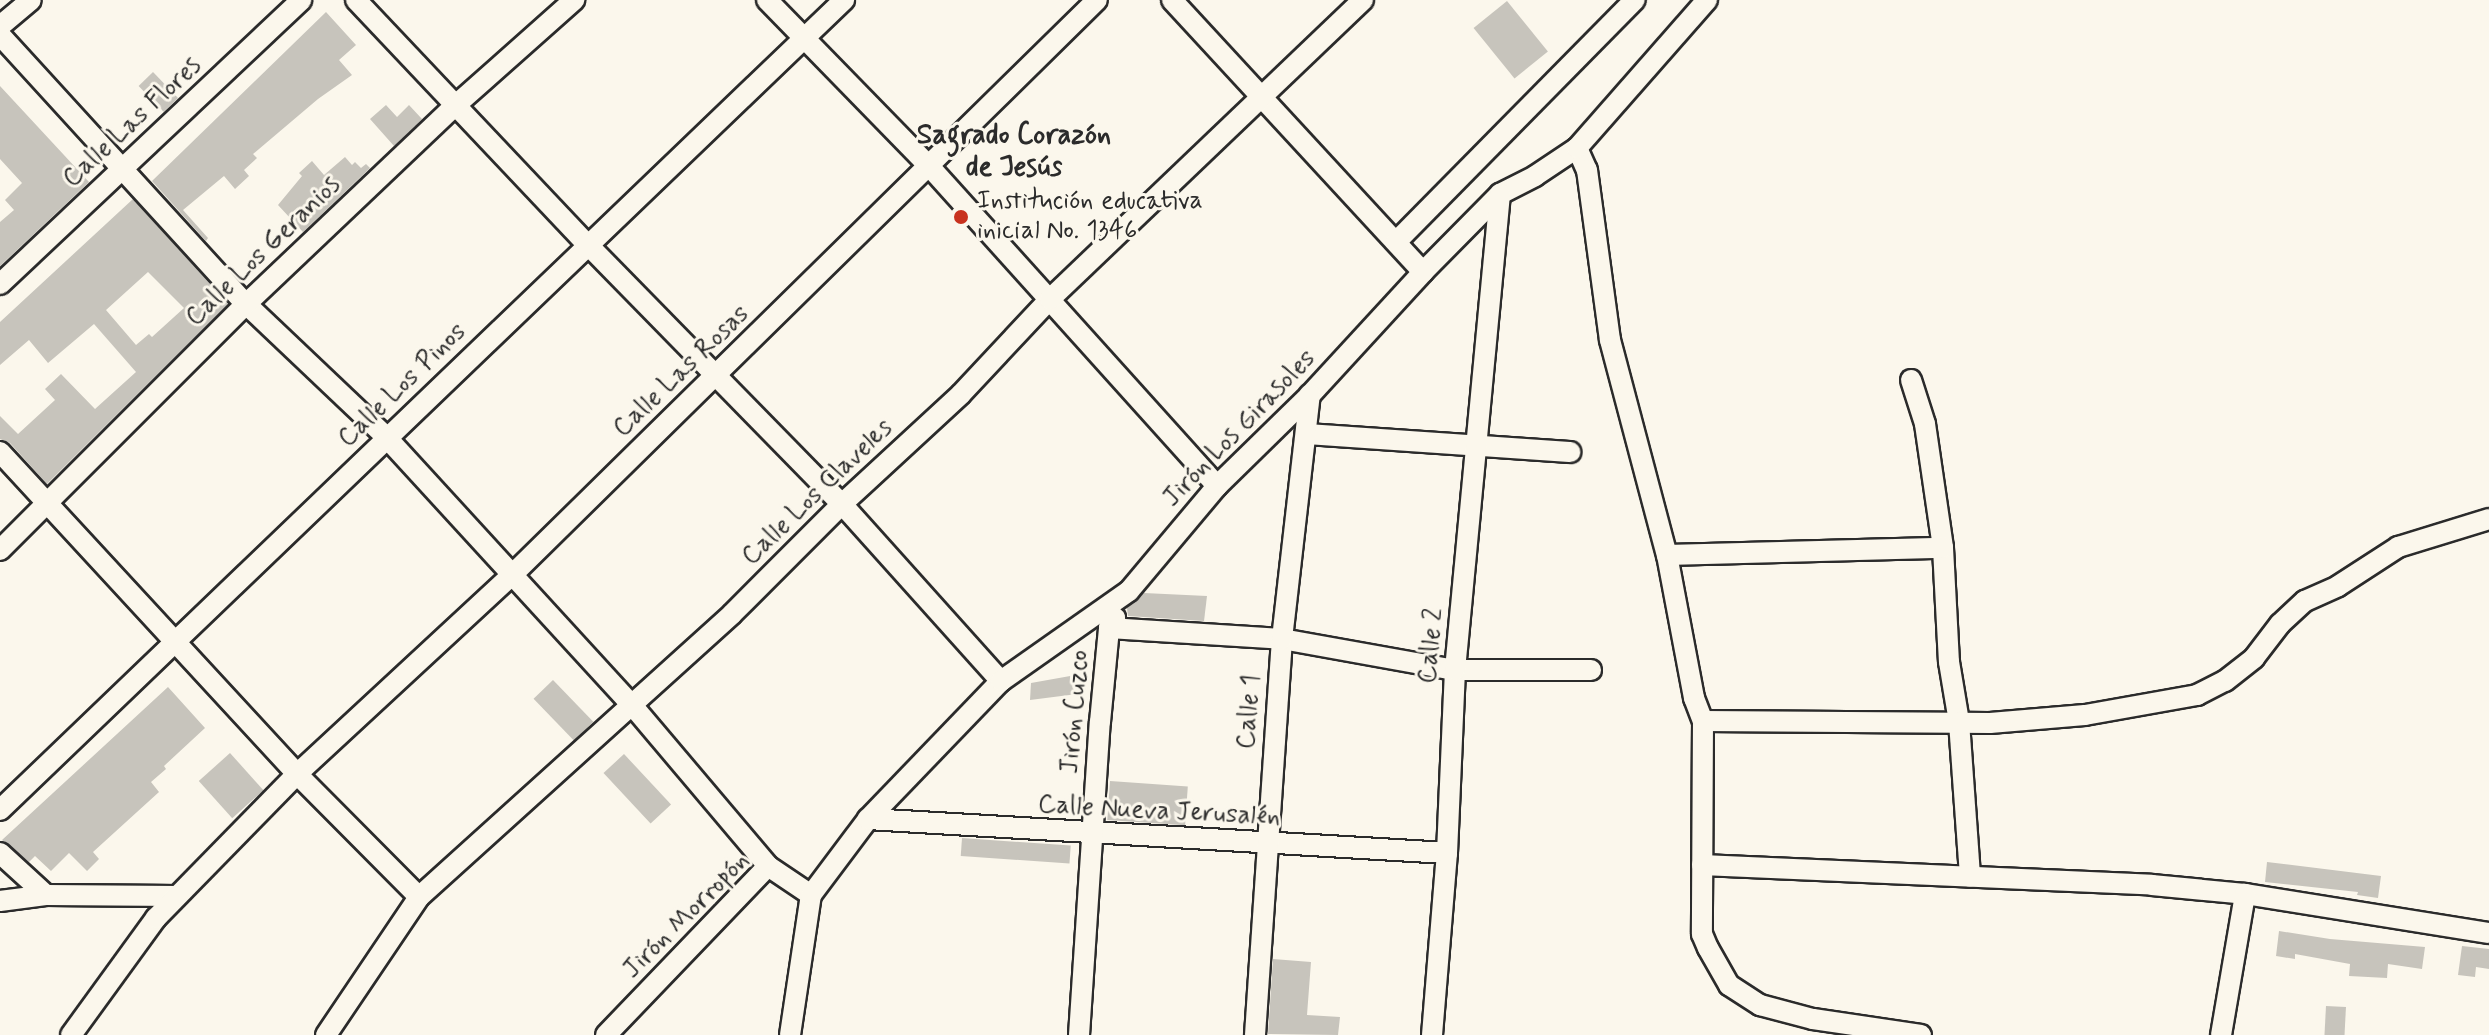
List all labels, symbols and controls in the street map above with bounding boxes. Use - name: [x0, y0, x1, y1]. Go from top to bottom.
- street label: Calle Las Flores: [57, 51, 209, 195]
- district label: Sagrado Corazón de Jesús: [916, 119, 1112, 185]
- street label: Calle Los Geranios: [178, 168, 350, 336]
- place label: Institución educativa inicial No. 1346: [977, 186, 1203, 248]
- marker: Institución educativa inicial No. 1346: [952, 208, 970, 226]
- street label: Calle Las Rosas: [609, 301, 755, 443]
- street label: Calle Los Pinos: [333, 318, 473, 454]
- street label: Jirón Los Girasoles: [1157, 344, 1323, 514]
- street label: Calle Los Claveles: [735, 412, 901, 574]
- street label: Calle 2: [1413, 607, 1451, 685]
- street label: Jirón Cuzco: [1055, 647, 1097, 777]
- street label: Calle 1: [1232, 674, 1268, 750]
- street label: Calle Nueva Jerusalén: [1037, 790, 1281, 834]
- street label: Jirón Morropón: [618, 847, 756, 985]

